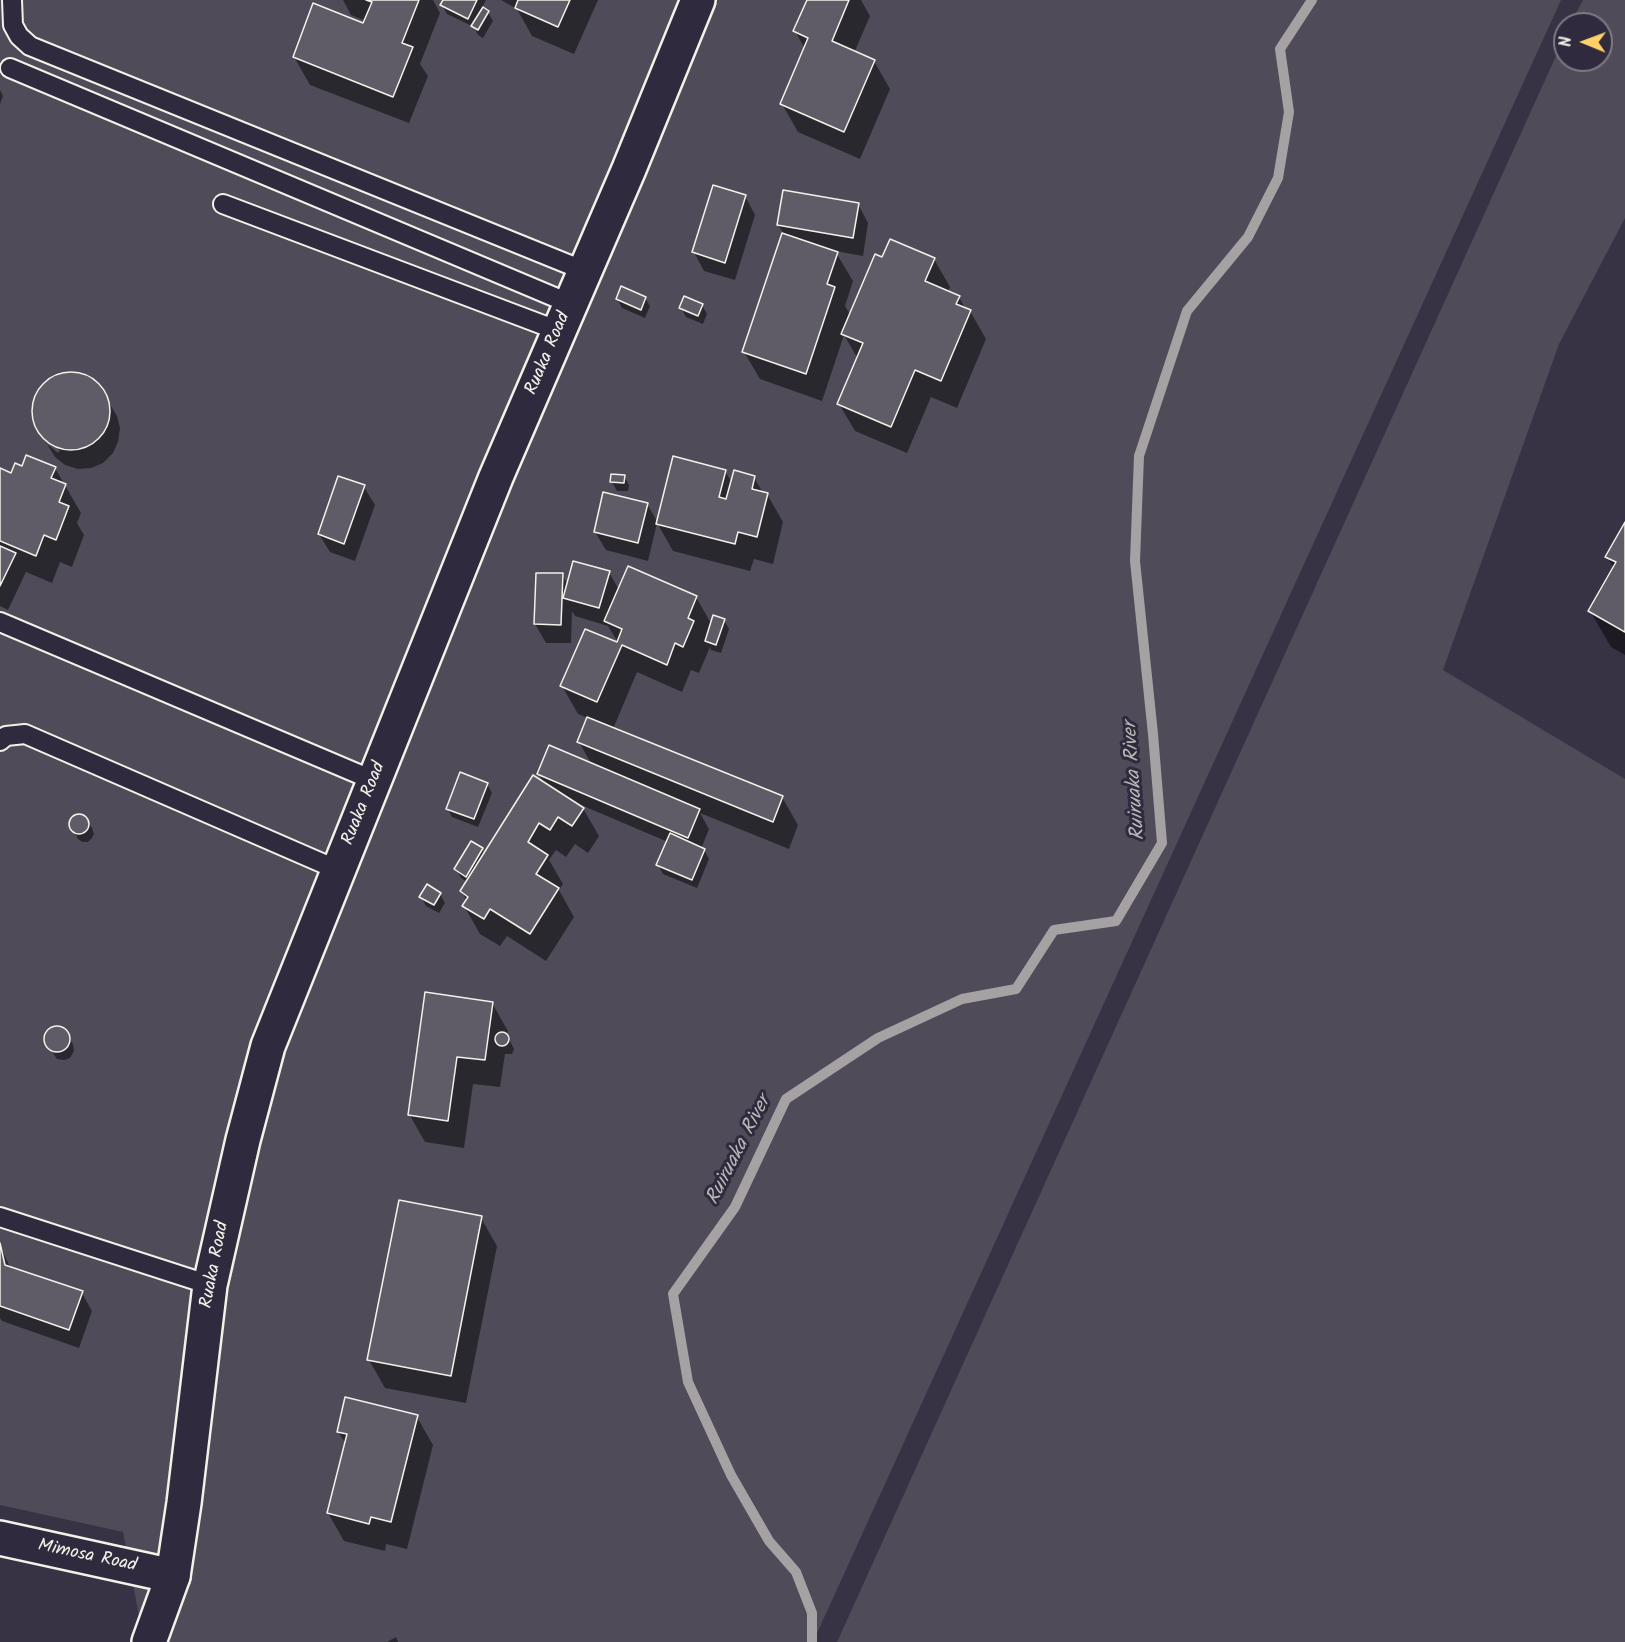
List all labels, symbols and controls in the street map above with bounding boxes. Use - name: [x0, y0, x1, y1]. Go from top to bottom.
- north arrow: [1553, 12, 1613, 72]
- text: N: [1554, 36, 1579, 47]
- street label: Ruaka Road: [522, 309, 576, 399]
- water label: Ruiruaka River: [1120, 721, 1152, 841]
- street label: Ruaka Road: [339, 759, 391, 849]
- water label: Ruiruaka River: [702, 1093, 778, 1209]
- street label: Ruaka Road: [197, 1220, 235, 1310]
- street label: Mimosa Road: [36, 1536, 138, 1578]

